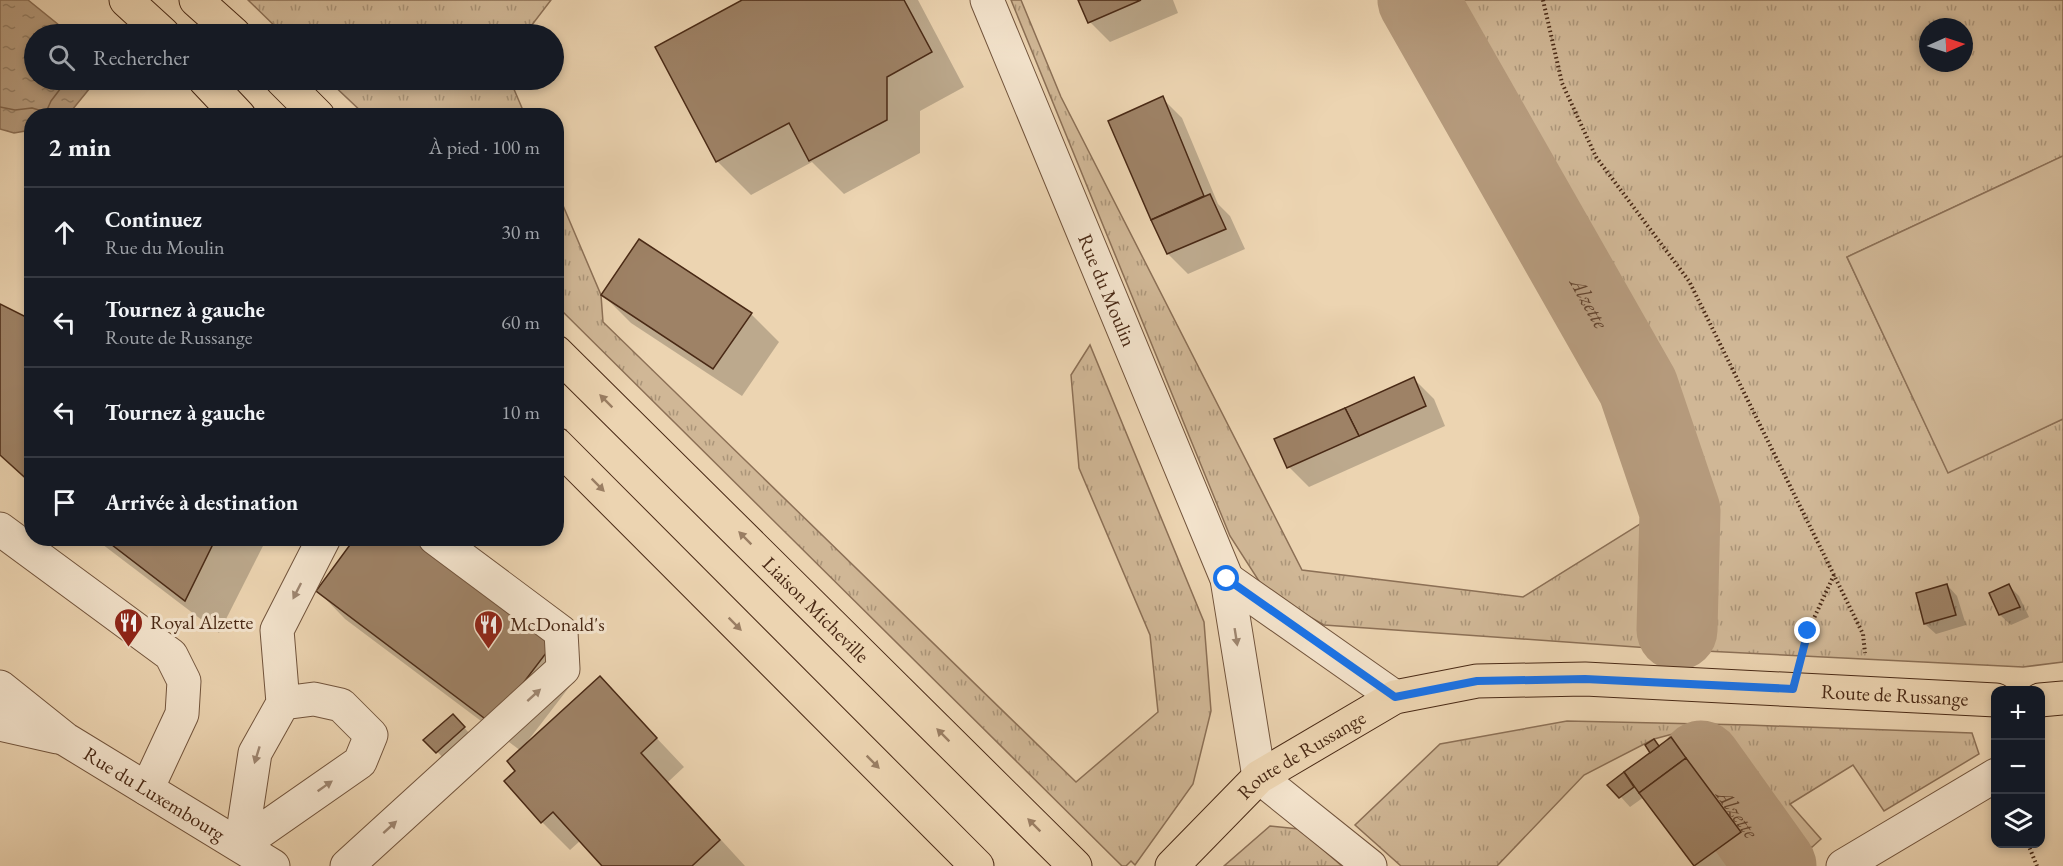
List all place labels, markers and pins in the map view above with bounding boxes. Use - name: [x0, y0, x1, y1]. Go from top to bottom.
- restaurant icon: Royal Alzette: [113, 606, 145, 648]
- restaurant icon: McDonald's: [473, 608, 505, 650]
- place label: Royal Alzette: [150, 609, 253, 635]
- place label: McDonald's: [510, 611, 605, 637]

